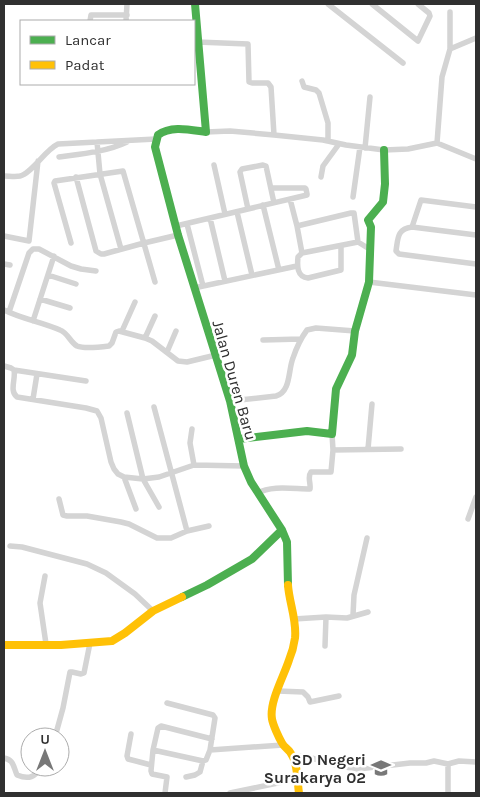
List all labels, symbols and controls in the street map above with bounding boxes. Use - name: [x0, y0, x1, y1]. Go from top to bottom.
- legend: [20, 20, 195, 85]
- text: Lancar: [65, 31, 111, 49]
- text: Padat: [65, 56, 105, 74]
- street label: Jalan Duren Baru: [208, 318, 261, 442]
- north arrow: [20, 727, 70, 777]
- text: U: [40, 731, 50, 748]
- place label: SD Negeri Surakarya 02: [264, 750, 366, 787]
- school or university icon: SD Negeri Surakarya 02: [370, 757, 392, 779]

